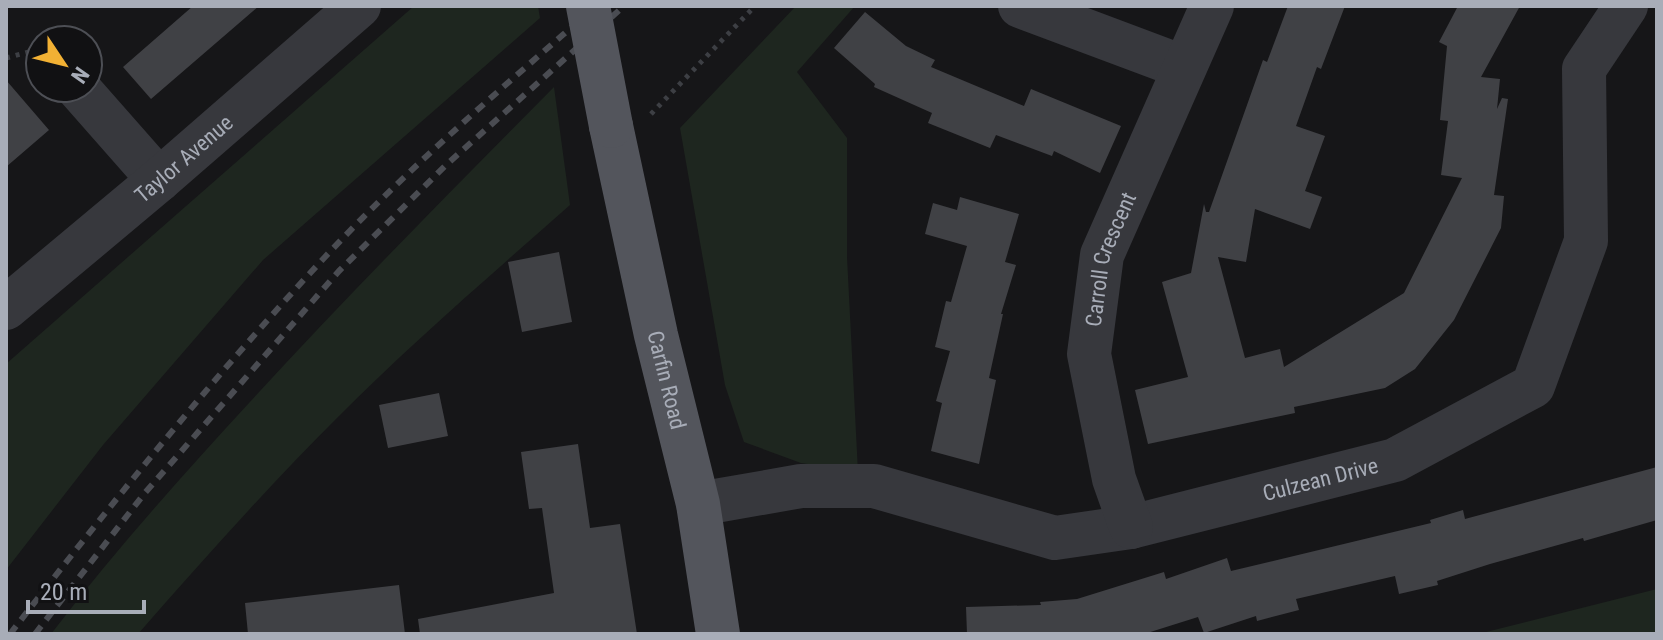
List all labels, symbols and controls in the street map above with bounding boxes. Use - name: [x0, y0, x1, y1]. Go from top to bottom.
- north arrow: [24, 24, 104, 104]
- text: N: [66, 62, 94, 88]
- street label: Taylor Avenue: [130, 110, 238, 208]
- street label: Carroll Crescent: [1081, 188, 1141, 328]
- street label: Carfin Road: [642, 328, 691, 432]
- street label: Culzean Drive: [1260, 453, 1381, 506]
- scale bar: [28, 564, 144, 614]
- text: 20 m: [40, 578, 87, 606]

